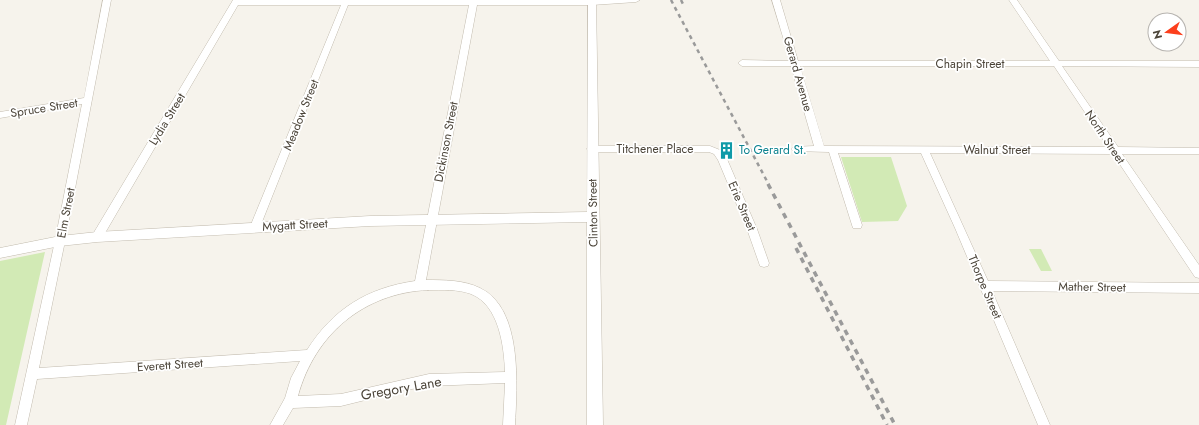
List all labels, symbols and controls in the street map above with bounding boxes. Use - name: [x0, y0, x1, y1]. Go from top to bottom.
- north arrow: [1147, 12, 1187, 52]
- text: N: [1148, 28, 1166, 41]
- street label: Gerard Avenue: [779, 34, 817, 114]
- street label: Chapin Street: [936, 55, 1005, 73]
- street label: Meadow Street: [279, 77, 323, 153]
- street label: Lydia Street: [144, 89, 190, 149]
- street label: Spruce Street: [9, 94, 79, 122]
- street label: Dickinson Street: [429, 100, 463, 184]
- street label: North Street: [1080, 107, 1130, 168]
- street label: Titchener Place: [616, 140, 694, 158]
- building icon: To Gerard St.: [716, 140, 736, 160]
- place label: To Gerard St.: [739, 141, 807, 159]
- street label: Walnut Street: [964, 141, 1031, 159]
- street label: Erie Street: [724, 178, 761, 234]
- street label: Clinton Street: [583, 179, 603, 247]
- street label: Elm Street: [52, 186, 80, 240]
- street label: Mygatt Street: [262, 214, 328, 236]
- street label: Thorpe Street: [963, 252, 1007, 322]
- street label: Mather Street: [1058, 277, 1126, 297]
- street label: Everett Street: [136, 354, 204, 376]
- street label: Gregory Lane: [359, 371, 443, 405]

